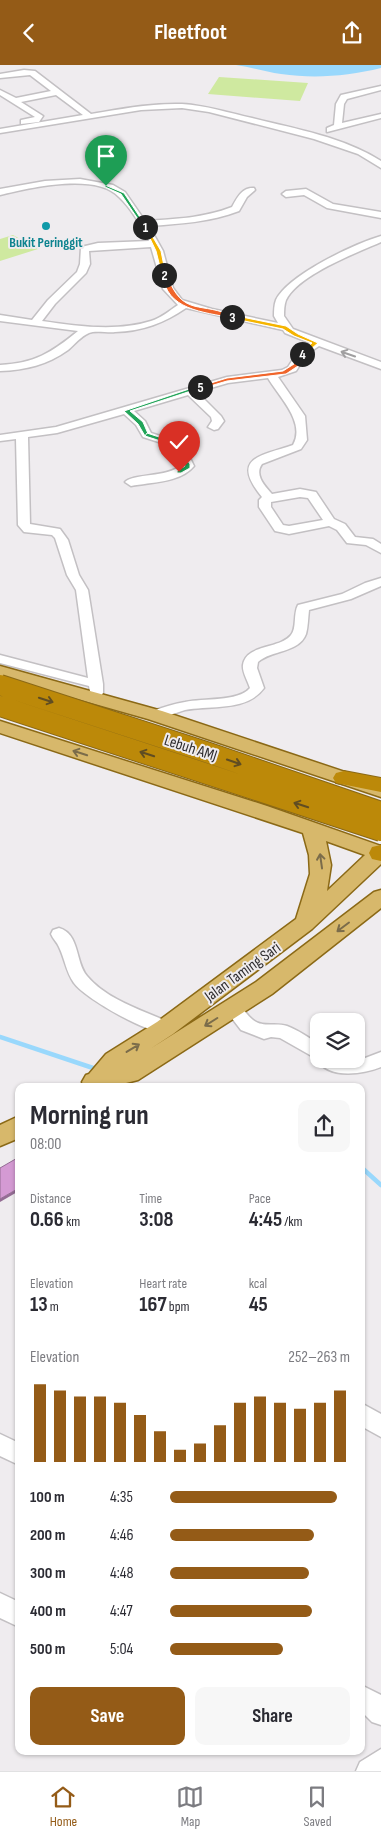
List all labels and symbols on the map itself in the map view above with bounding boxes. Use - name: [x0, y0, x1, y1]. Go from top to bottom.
- pin: [85, 135, 127, 186]
- pin: 1: [132, 215, 158, 239]
- marker: Bukit Peringgit: [40, 220, 52, 232]
- place label: Bukit Peringgit: [9, 234, 83, 251]
- pin: 2: [152, 263, 176, 287]
- pin: 3: [220, 305, 244, 329]
- pin: 4: [290, 341, 314, 367]
- one-way arrow: [341, 349, 357, 358]
- pin: 5: [188, 375, 212, 399]
- pin: [158, 421, 200, 472]
- one-way arrow: [38, 696, 54, 706]
- street label: Lebuh AMJ: [162, 731, 219, 766]
- one-way arrow: [73, 748, 89, 758]
- one-way arrow: [140, 749, 155, 758]
- one-way arrow: [226, 758, 241, 767]
- one-way arrow: [294, 800, 310, 809]
- one-way arrow: [315, 853, 325, 869]
- one-way arrow: [337, 922, 350, 933]
- street label: Jalan Taming Sari: [200, 938, 285, 1007]
- one-way arrow: [205, 1017, 219, 1027]
- one-way arrow: [126, 1043, 140, 1053]

